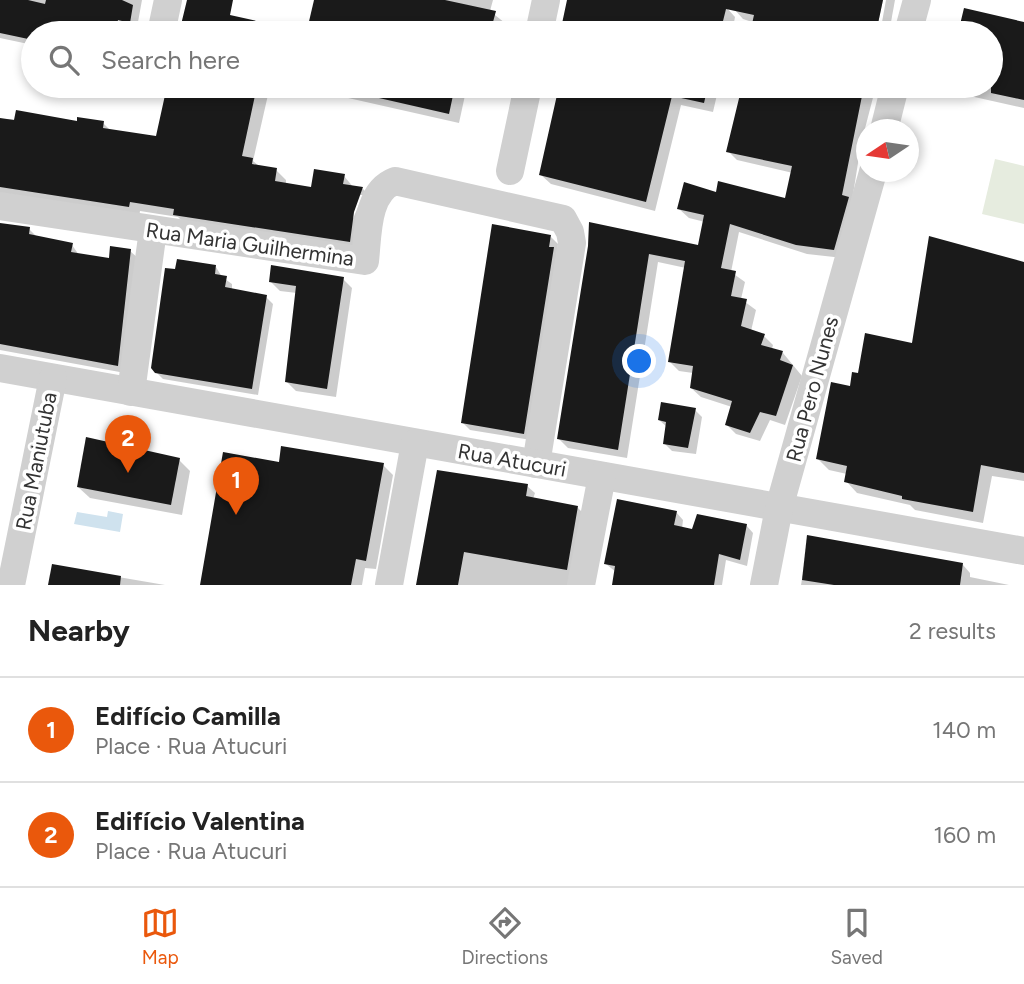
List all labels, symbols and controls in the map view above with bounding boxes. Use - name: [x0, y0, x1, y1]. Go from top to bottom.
- search box: [21, 21, 1003, 98]
- icon: search: [45, 41, 83, 79]
- text: Search here: [101, 44, 240, 76]
- north arrow: [856, 119, 919, 182]
- street label: Rua Maria Guilhermina: [144, 217, 356, 271]
- street label: Rua Pero Nunes: [781, 314, 843, 464]
- your location: [622, 344, 656, 378]
- street label: Rua Maniutuba: [10, 390, 62, 532]
- pin: 2: [105, 415, 151, 473]
- street label: Rua Atucuri: [456, 438, 568, 482]
- pin: 1: [213, 457, 259, 515]
- text: Nearby: [28, 612, 130, 649]
- text: 2 results: [909, 617, 996, 645]
- text: Edifício Camilla: [95, 700, 281, 732]
- text: 1: [46, 716, 56, 744]
- text: 140 m: [932, 716, 996, 744]
- text: Place · Rua Atucuri: [95, 732, 287, 760]
- text: Edifício Valentina: [95, 805, 305, 837]
- text: 2: [44, 821, 58, 849]
- text: 160 m: [933, 821, 996, 849]
- text: Place · Rua Atucuri: [95, 837, 287, 865]
- tab: Map: [141, 904, 179, 969]
- tab: Directions: [461, 904, 548, 969]
- tab: Saved: [830, 904, 883, 969]

